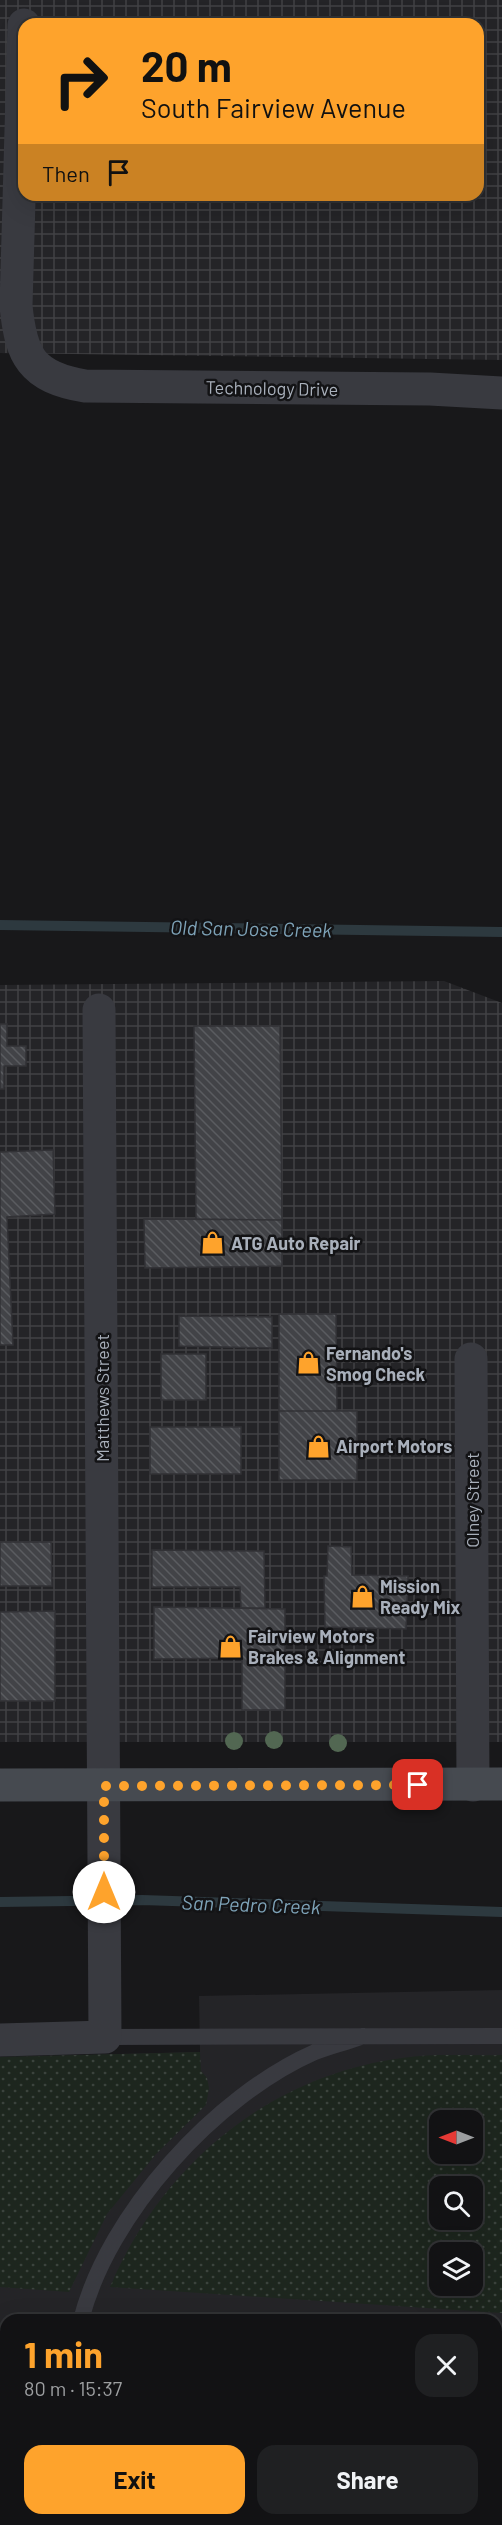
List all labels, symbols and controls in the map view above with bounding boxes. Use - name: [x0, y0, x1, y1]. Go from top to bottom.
- text: 20 m: [141, 40, 232, 90]
- icon: right: [42, 42, 120, 120]
- text: South Fairview Avenue: [141, 91, 406, 123]
- icon: arrive: [102, 156, 135, 189]
- text: Then: [42, 160, 90, 186]
- street label: Technology Drive: [206, 376, 338, 400]
- water label: Old San Jose Creek: [170, 915, 332, 941]
- shop icon: ATG Auto Repair: [200, 1230, 226, 1256]
- place label: ATG Auto Repair: [231, 1232, 360, 1254]
- street label: Matthews Street: [91, 1334, 113, 1462]
- place label: Fernando's Smog Check: [326, 1342, 426, 1385]
- shop icon: Fernando's Smog Check: [295, 1350, 321, 1376]
- shop icon: Airport Motors: [305, 1433, 331, 1459]
- place label: Airport Motors: [336, 1435, 452, 1457]
- street label: Olney Street: [461, 1452, 483, 1548]
- place label: Mission Ready Mix: [380, 1575, 460, 1618]
- shop icon: Mission Ready Mix: [349, 1583, 375, 1609]
- place label: Fairview Motors Brakes & Alignment: [248, 1625, 405, 1668]
- shop icon: Fairview Motors Brakes & Alignment: [217, 1633, 243, 1659]
- pin: [392, 1759, 443, 1810]
- icon: arrive: [401, 1768, 434, 1801]
- position arrow: [72, 1860, 136, 1924]
- water label: San Pedro Creek: [181, 1890, 321, 1918]
- north arrow: [429, 2110, 483, 2164]
- map controls: [429, 2110, 483, 2296]
- button: search: [429, 2176, 483, 2230]
- button: layers: [429, 2242, 483, 2296]
- text: 1 min: [24, 2332, 103, 2375]
- button: close: [415, 2334, 478, 2397]
- text: 80 m · 15:37: [24, 2376, 122, 2400]
- button: Exit: [24, 2445, 245, 2514]
- button: Share: [257, 2445, 478, 2514]

